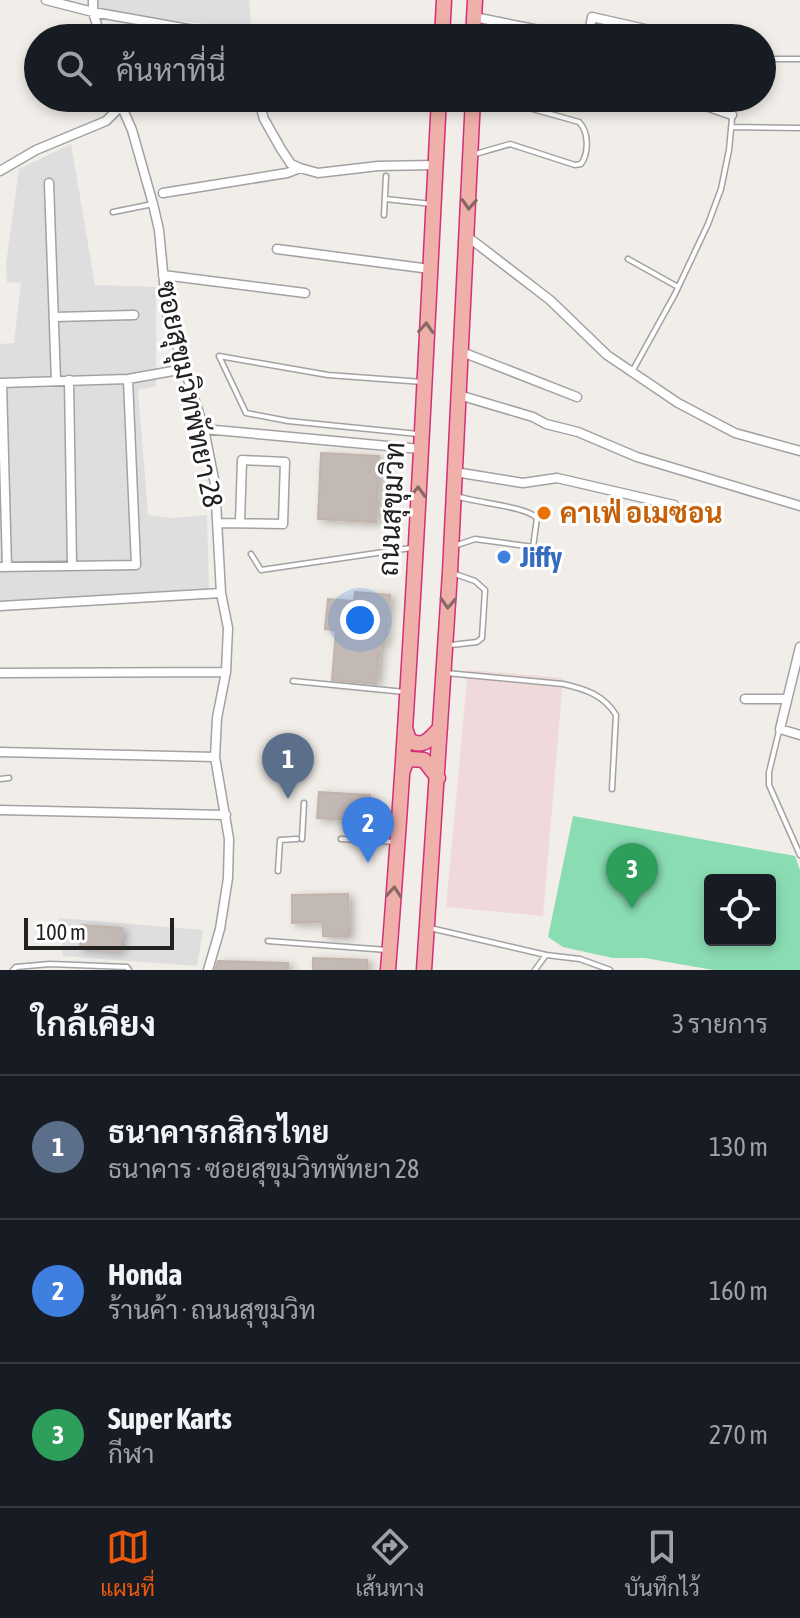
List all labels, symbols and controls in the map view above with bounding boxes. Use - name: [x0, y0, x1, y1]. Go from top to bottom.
- search box: [24, 24, 776, 112]
- icon: search: [52, 46, 96, 90]
- text: ค้นหาที่นี่: [116, 53, 226, 87]
- one-way arrow: [461, 198, 478, 211]
- street label: ซอยสุขุมวิทพัทยา 28: [146, 277, 232, 511]
- one-way arrow: [417, 321, 434, 334]
- street label: ถนนสุขุมวิท: [371, 441, 414, 577]
- one-way arrow: [410, 485, 427, 498]
- place label: คาเฟ่ อเมซอน: [560, 497, 723, 529]
- marker: คาเฟ่ อเมซอน: [535, 504, 553, 522]
- place label: Jiffy: [519, 541, 563, 573]
- marker: Jiffy: [495, 548, 513, 566]
- one-way arrow: [440, 597, 457, 610]
- your location: [340, 600, 380, 640]
- pin: 1: [262, 733, 314, 799]
- pin: 2: [342, 797, 394, 863]
- pin: 3: [606, 843, 658, 909]
- map controls: [704, 874, 776, 946]
- button: locate: [704, 874, 776, 946]
- one-way arrow: [385, 885, 402, 898]
- scale bar: [24, 914, 174, 950]
- text: 100 m: [36, 919, 86, 945]
- text: ใกล้เคียง: [32, 1004, 156, 1043]
- text: 3 รายการ: [672, 1009, 768, 1039]
- text: ธนาคารกสิกรไทย: [108, 1115, 329, 1149]
- text: 1: [52, 1132, 64, 1162]
- text: 130 m: [709, 1132, 768, 1162]
- text: ธนาคาร · ซอยสุขุมวิทพัทยา 28: [108, 1154, 419, 1184]
- text: Honda: [108, 1257, 182, 1291]
- text: 2: [52, 1276, 64, 1306]
- text: 160 m: [709, 1276, 768, 1306]
- text: ร้านค้า · ถนนสุขุมวิท: [108, 1295, 316, 1325]
- text: Super Karts: [108, 1401, 232, 1435]
- text: 3: [52, 1420, 64, 1450]
- text: 270 m: [709, 1420, 768, 1450]
- text: กีฬา: [108, 1439, 154, 1469]
- tab: แผนที่: [100, 1525, 155, 1601]
- tab: เส้นทาง: [355, 1525, 424, 1601]
- tab: บันทึกไว้: [625, 1525, 700, 1601]

